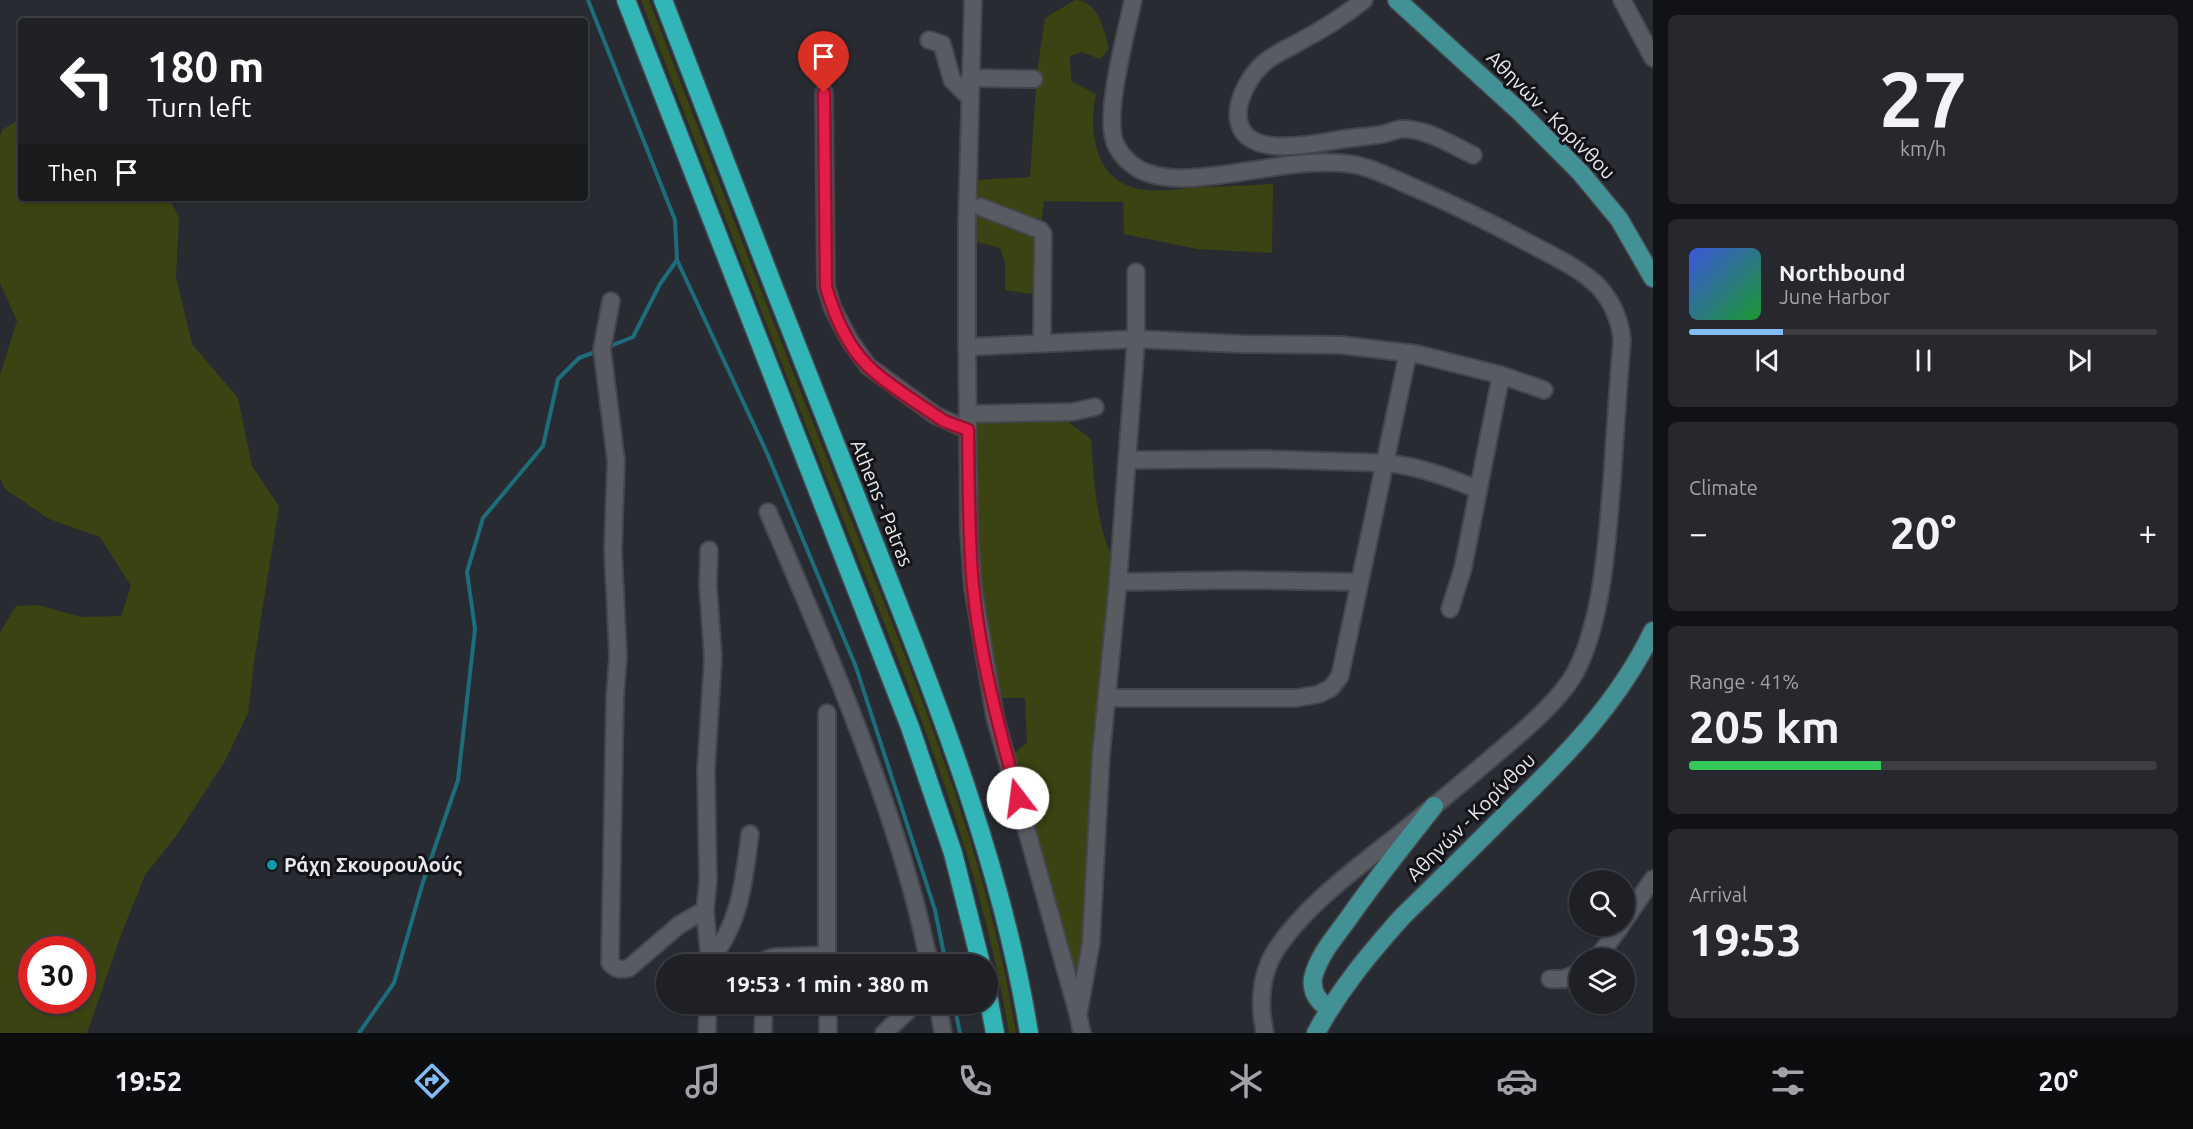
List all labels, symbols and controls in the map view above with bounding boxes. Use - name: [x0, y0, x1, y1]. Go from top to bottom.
- pin: [798, 31, 849, 93]
- icon: arrive: [807, 40, 840, 73]
- icon: left: [48, 42, 126, 120]
- text: 180 m: [147, 43, 264, 90]
- street label: Αθηνών - Κορίνθου: [1482, 46, 1620, 184]
- text: 27: [1879, 54, 1967, 142]
- text: Turn left: [147, 92, 251, 122]
- text: km/h: [1900, 137, 1946, 160]
- icon: arrive: [110, 156, 143, 189]
- text: Then: [48, 160, 98, 185]
- text: Northbound: [1779, 260, 1905, 285]
- text: June Harbor: [1779, 285, 1890, 308]
- icon: previous: [1751, 344, 1784, 377]
- icon: pause: [1907, 344, 1940, 377]
- icon: next: [2063, 344, 2096, 377]
- street label: Athens - Patras: [847, 436, 918, 570]
- text: Climate: [1689, 476, 1758, 499]
- text: 20°: [1890, 507, 1956, 558]
- text: −: [1689, 514, 1708, 551]
- text: +: [2138, 514, 2157, 551]
- text: Range · 41%: [1689, 670, 1799, 693]
- text: 205 km: [1689, 701, 1840, 752]
- street label: Αθηνών - Κορίνθου: [1402, 748, 1540, 886]
- position arrow: [986, 766, 1050, 830]
- place label: Ράχη Σκουρουλούς: [284, 853, 462, 876]
- marker: Ράχη Σκουρουλούς: [265, 858, 279, 872]
- map controls: [1569, 870, 1635, 1014]
- button: search: [1569, 870, 1635, 936]
- text: Arrival: [1689, 883, 1747, 906]
- text: 19:53: [1689, 914, 1802, 965]
- speed limit sign: 30: [18, 936, 96, 1014]
- button: layers: [1569, 948, 1635, 1014]
- text: 19:53 · 1 min · 380 m: [725, 971, 929, 996]
- icon: directions: [411, 1060, 453, 1102]
- icon: music: [682, 1060, 724, 1102]
- icon: phone: [954, 1060, 996, 1102]
- icon: climate: [1225, 1060, 1267, 1102]
- icon: car: [1496, 1060, 1538, 1102]
- icon: filters: [1767, 1060, 1809, 1102]
- text: 19:52: [115, 1066, 182, 1096]
- text: 20°: [2038, 1066, 2078, 1096]

